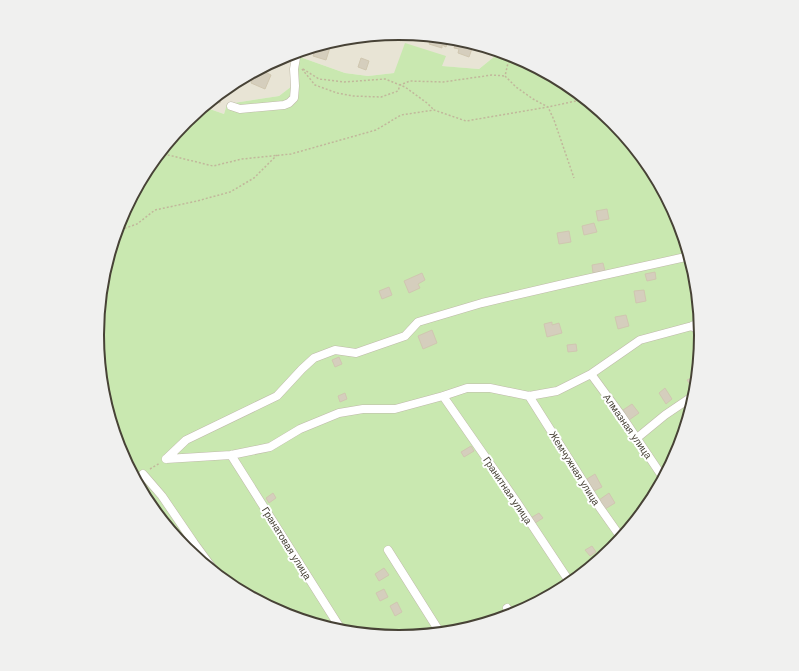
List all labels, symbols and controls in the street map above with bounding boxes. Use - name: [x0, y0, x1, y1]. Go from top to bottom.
- street label: Алмазная улица: [601, 392, 654, 461]
- street label: Жемчужная улица: [547, 429, 602, 508]
- street label: Гранитная улица: [481, 455, 534, 526]
- street label: Гранатовая улица: [260, 505, 314, 582]

